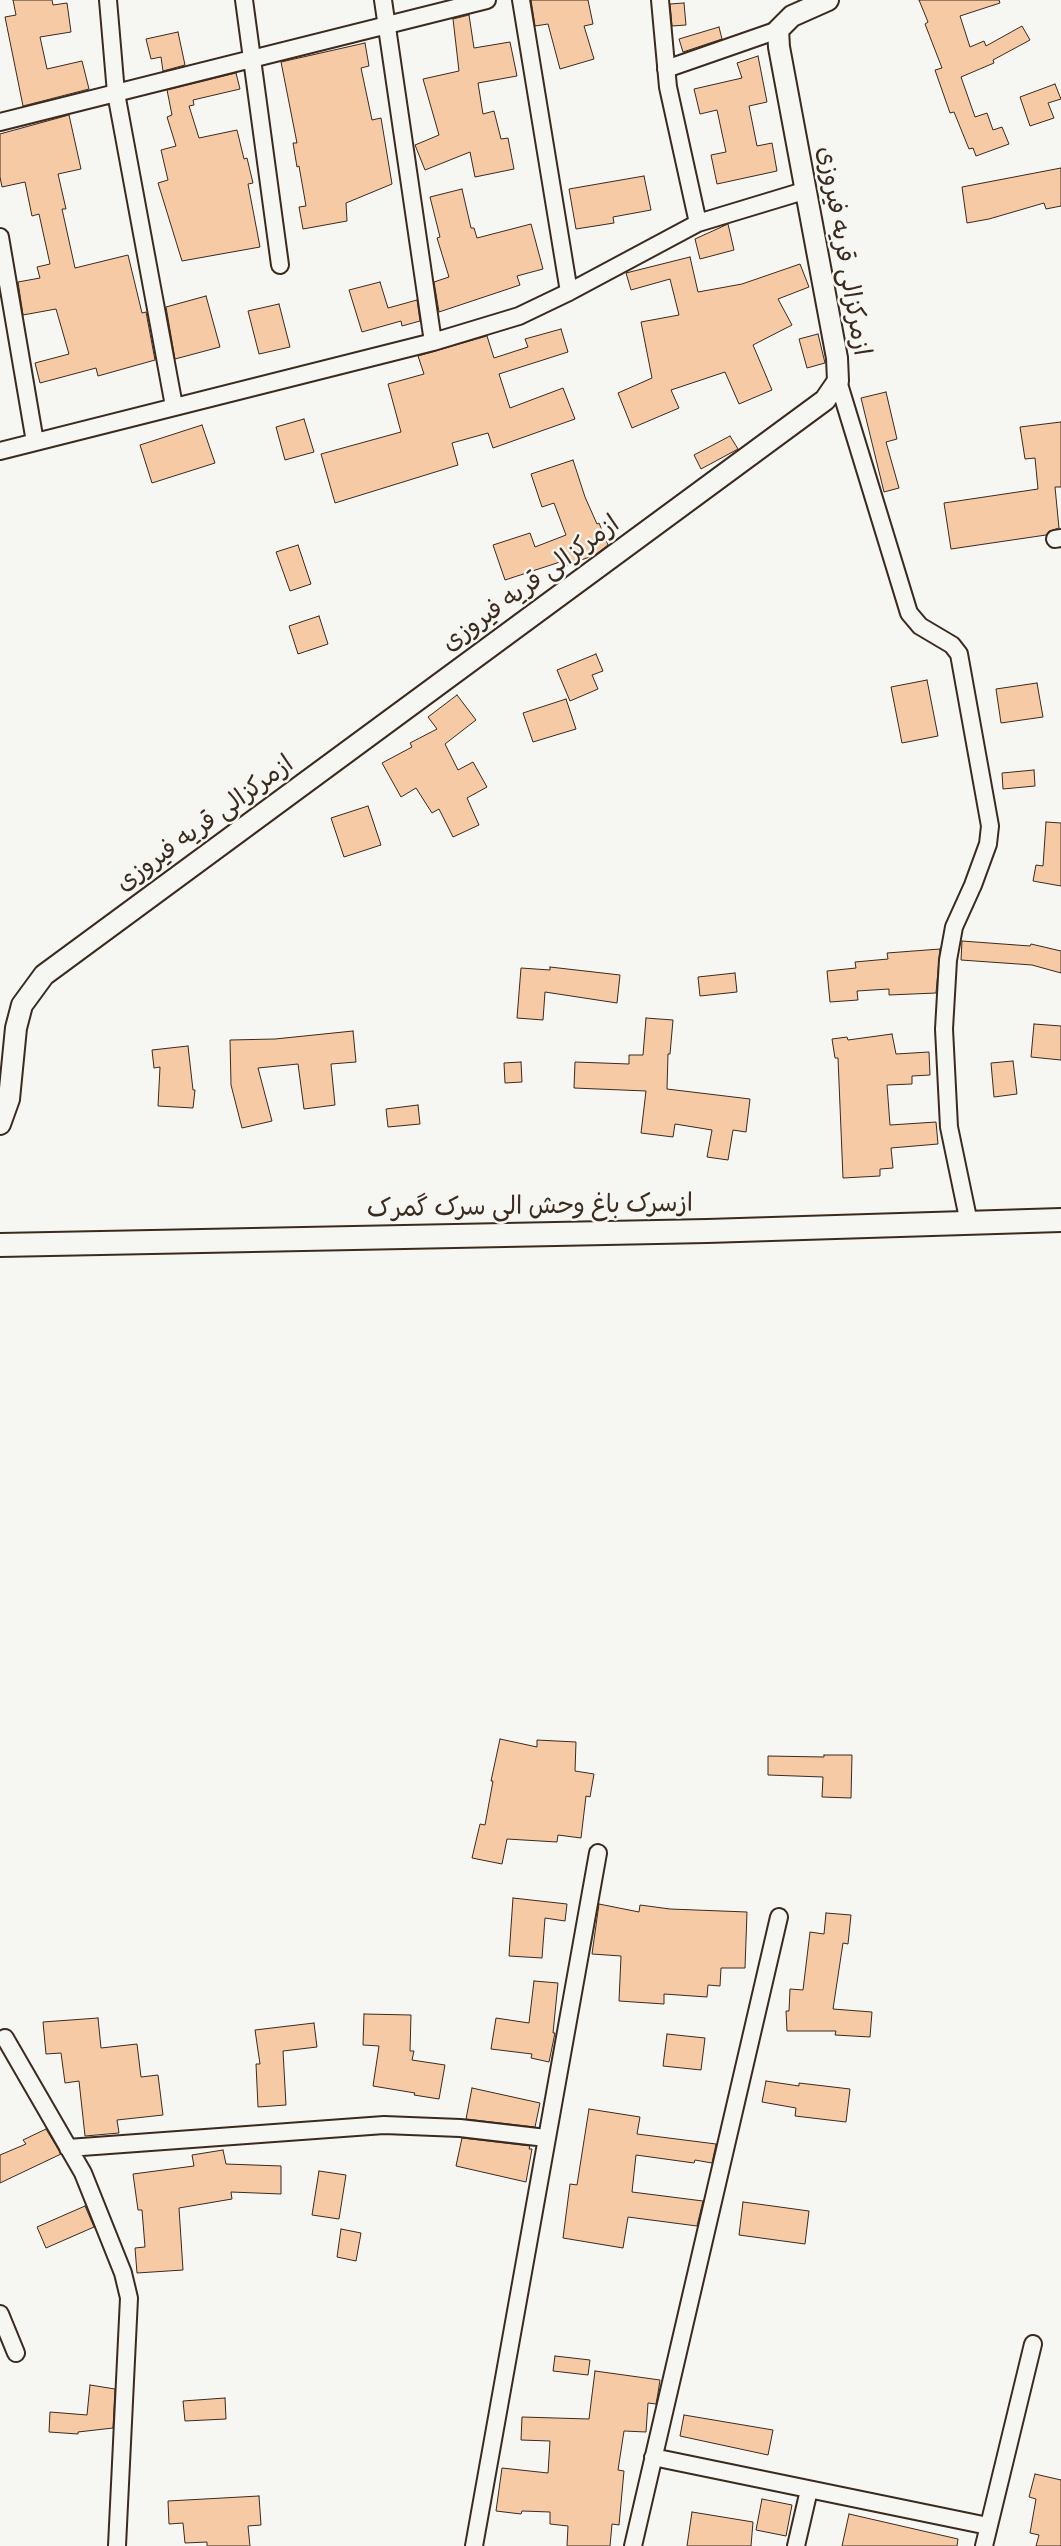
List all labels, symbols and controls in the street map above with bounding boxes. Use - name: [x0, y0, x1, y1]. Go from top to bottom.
- street label: ازمرکزالی قریه فیروزی: [810, 144, 876, 358]
- street label: ازمرکزالی قریه فیروزی: [436, 510, 626, 658]
- street label: ازمرکزالی قریه فیروزی: [110, 750, 300, 898]
- street label: ازسرک باغ وحش الی سرک گمرک: [367, 1189, 693, 1225]

